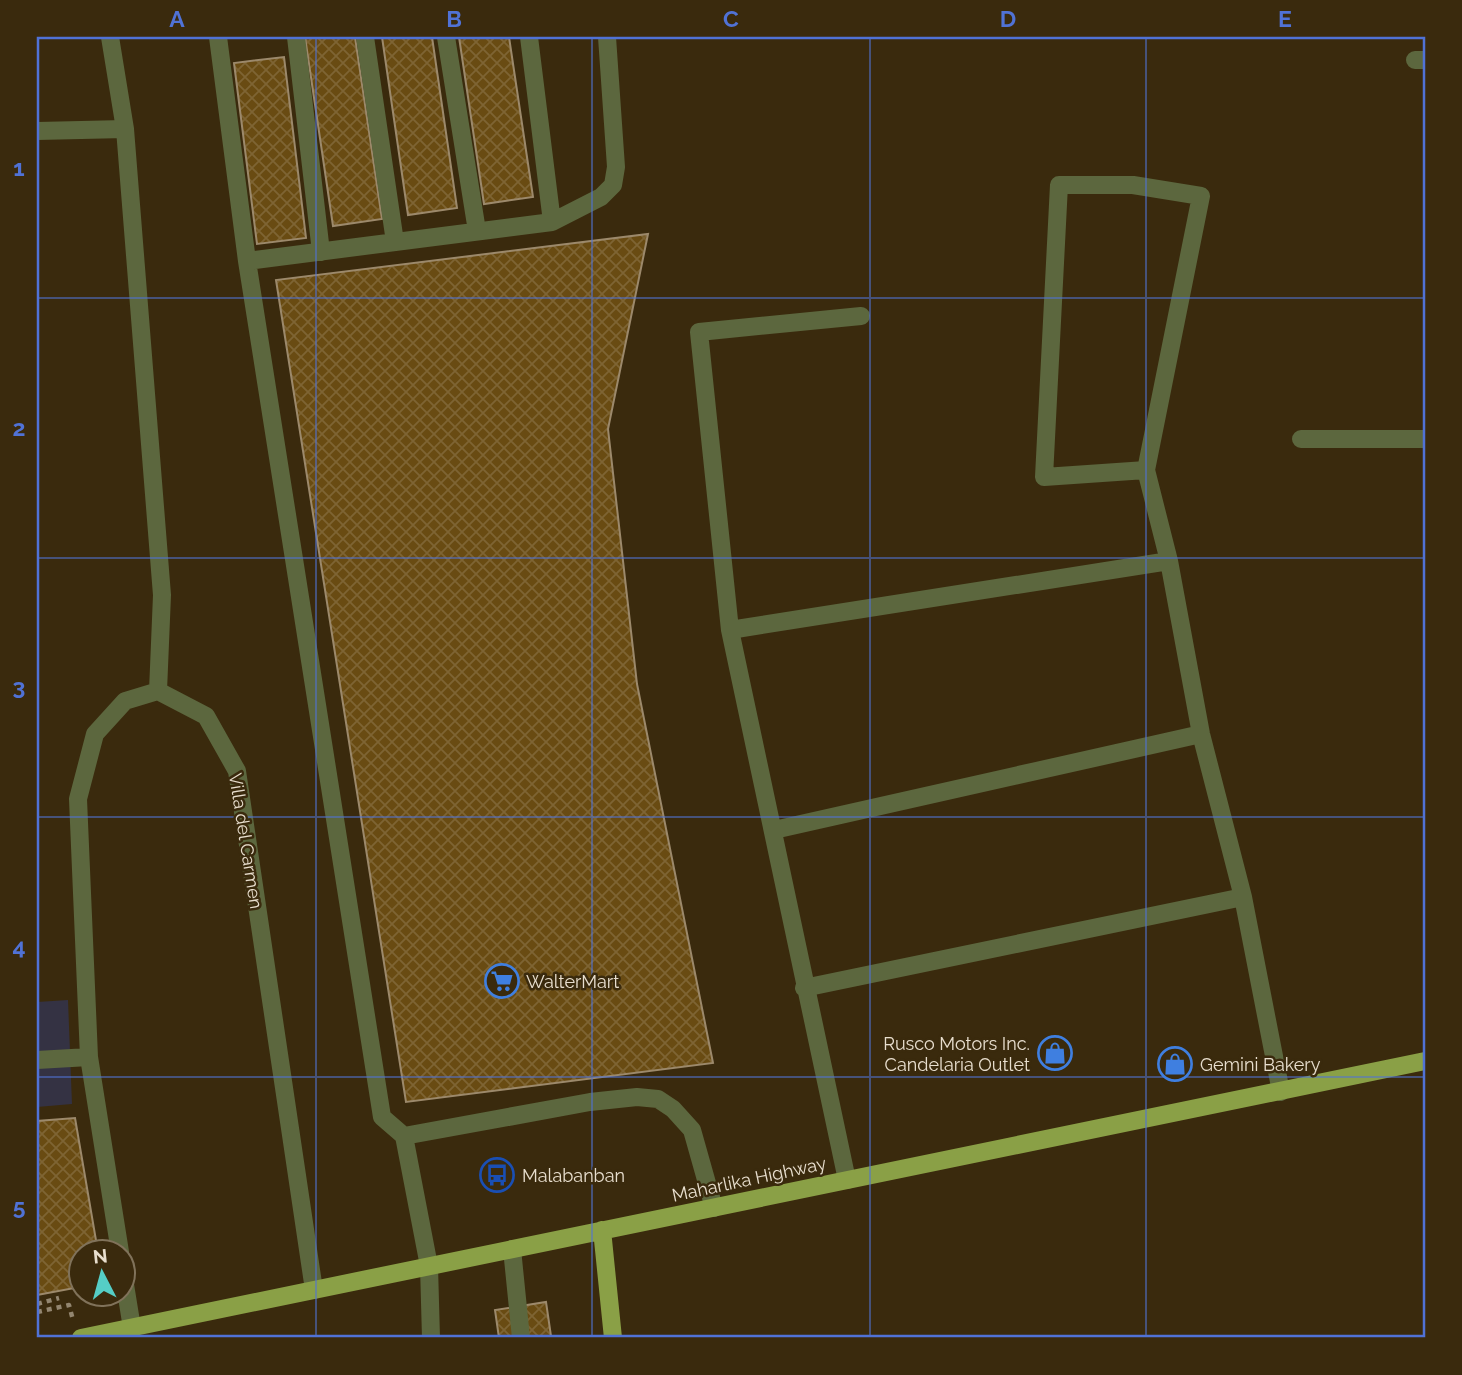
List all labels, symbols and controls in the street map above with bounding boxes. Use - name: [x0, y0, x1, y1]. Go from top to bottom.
- text: A: [169, 5, 185, 32]
- text: B: [446, 5, 462, 32]
- text: C: [723, 5, 739, 32]
- text: D: [1000, 5, 1016, 32]
- text: E: [1278, 5, 1292, 32]
- text: 1: [13, 154, 25, 181]
- text: 2: [13, 414, 25, 441]
- text: 3: [13, 673, 25, 700]
- street label: Villa del Carmen: [225, 772, 267, 910]
- text: 4: [12, 933, 26, 960]
- supermarket icon: WalterMart: [483, 962, 521, 1000]
- place label: WalterMart: [526, 971, 619, 992]
- place label: Rusco Motors Inc. Candelaria Outlet: [883, 1033, 1030, 1075]
- shop icon: Rusco Motors Inc. Candelaria Outlet: [1036, 1034, 1074, 1072]
- shop icon: Gemini Bakery: [1156, 1045, 1194, 1083]
- place label: Gemini Bakery: [1200, 1054, 1321, 1075]
- street label: Maharlika Highway: [670, 1152, 828, 1206]
- bus stop icon: Malabanban: [478, 1156, 516, 1194]
- place label: Malabanban: [522, 1165, 625, 1186]
- text: 5: [13, 1193, 26, 1220]
- north arrow: [66, 1238, 136, 1308]
- text: N: [92, 1244, 109, 1268]

